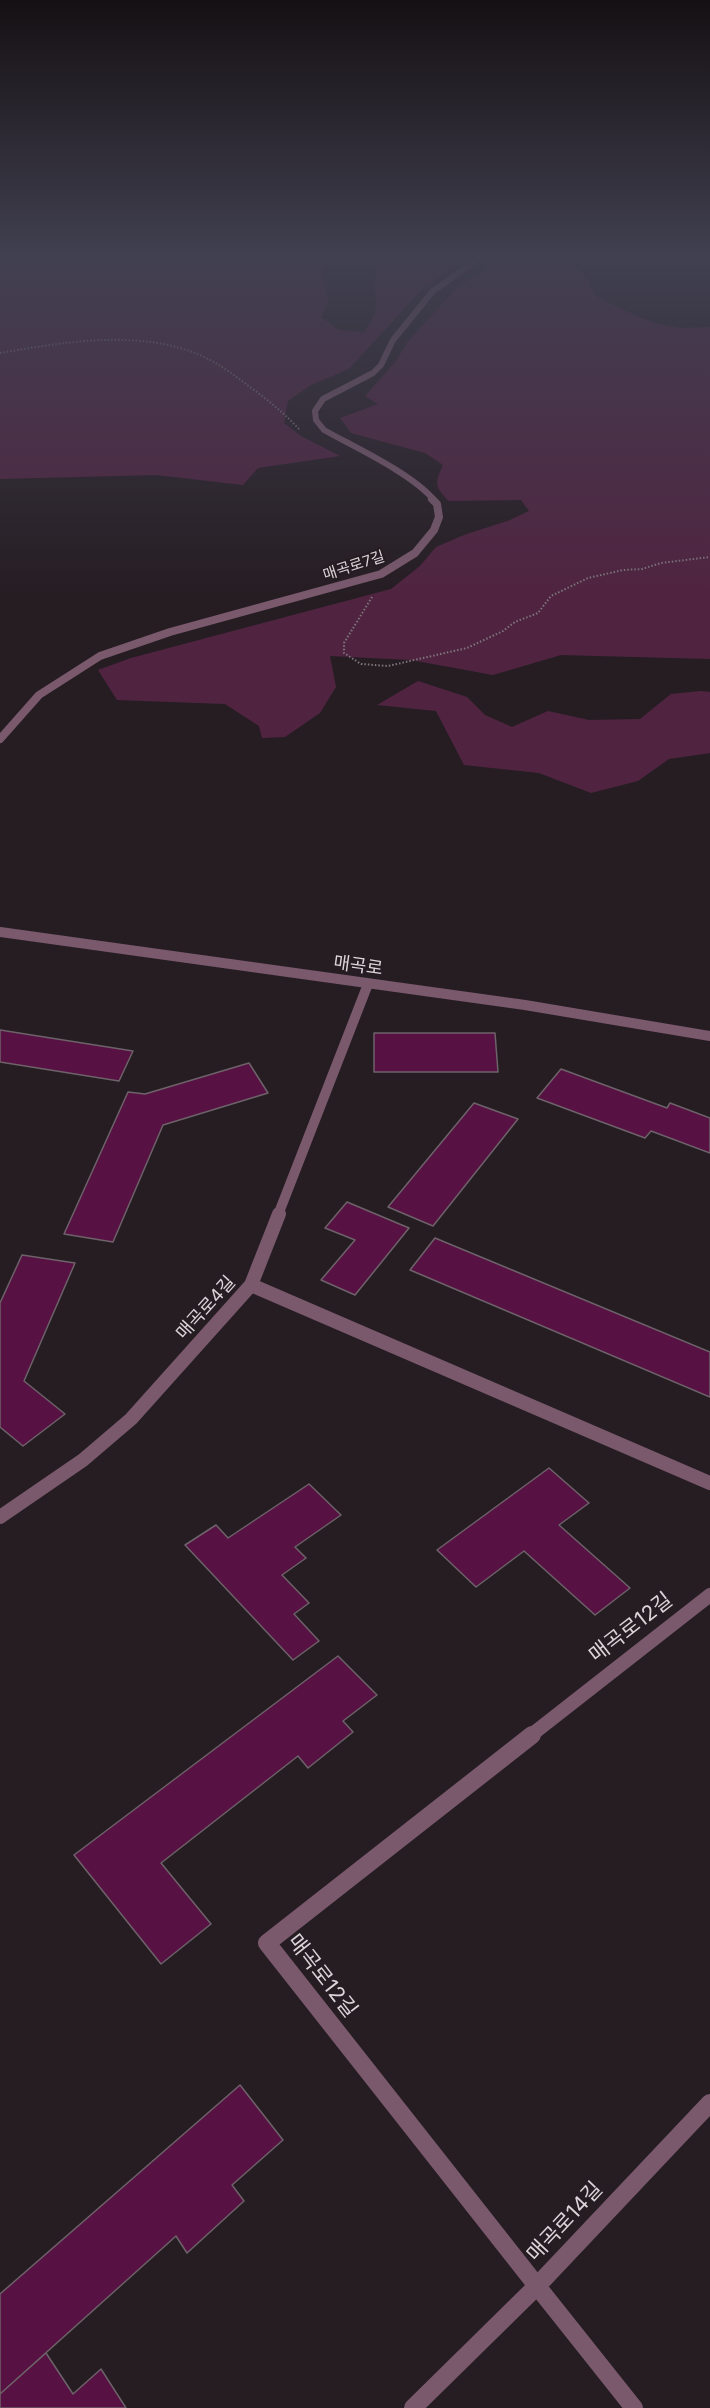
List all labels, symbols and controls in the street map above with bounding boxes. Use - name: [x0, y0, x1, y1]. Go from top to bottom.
- street label: 매곡로7길: [321, 548, 387, 584]
- street label: 매곡로: [332, 952, 384, 980]
- street label: 매곡로4길: [172, 1272, 240, 1344]
- street label: 매곡로12길: [584, 1588, 678, 1668]
- street label: 매곡로12길: [282, 1929, 362, 2023]
- street label: 매곡로14길: [522, 2177, 608, 2267]

